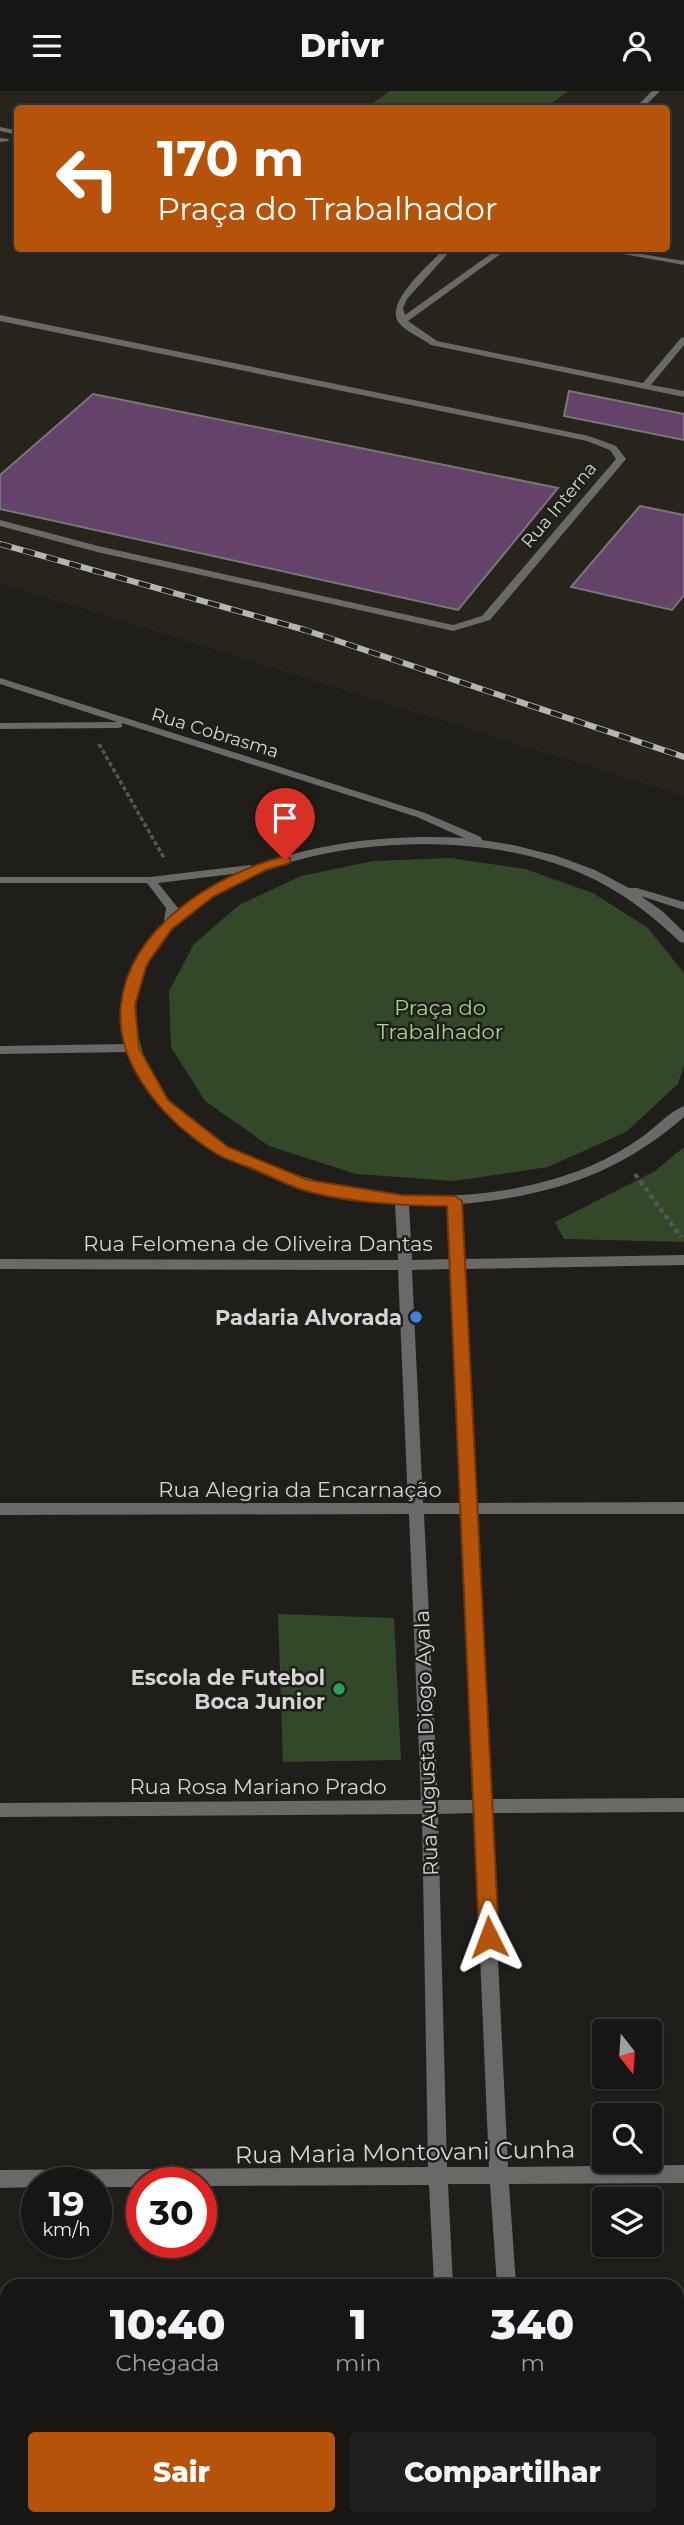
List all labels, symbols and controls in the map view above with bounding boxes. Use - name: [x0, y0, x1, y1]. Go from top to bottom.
- text: Drivr: [300, 26, 384, 65]
- icon: menu: [28, 27, 66, 65]
- icon: person: [618, 27, 656, 65]
- text: 170 m: [157, 129, 304, 188]
- icon: left: [42, 133, 133, 224]
- text: Praça do Trabalhador: [157, 189, 498, 228]
- street label: Rua Interna: [517, 457, 601, 553]
- street label: Rua Cobrasma: [149, 703, 281, 763]
- pin: [255, 788, 315, 860]
- icon: arrive: [266, 799, 304, 837]
- park label: Praça do Trabalhador: [377, 995, 503, 1044]
- street label: Rua Felomena de Oliveira Dantas: [83, 1231, 433, 1256]
- place label: Padaria Alvorada: [215, 1305, 402, 1330]
- marker: Padaria Alvorada: [408, 1309, 424, 1325]
- street label: Rua Alegria da Encarnação: [158, 1477, 442, 1502]
- street label: Rua Augusta Diogo Ayala: [409, 1610, 443, 1876]
- place label: Escola de Futebol Boca Junior: [131, 1665, 325, 1714]
- marker: Escola de Futebol Boca Junior: [331, 1681, 347, 1697]
- street label: Rua Rosa Mariano Prado: [129, 1774, 387, 1799]
- position arrow: [452, 1900, 526, 1974]
- north arrow: [592, 2019, 662, 2089]
- map controls: [592, 2019, 662, 2257]
- button: search: [592, 2103, 662, 2173]
- street label: Rua Maria Montovani Cunha: [235, 2135, 575, 2169]
- speed limit sign: 30: [126, 2167, 217, 2258]
- text: 19: [48, 2182, 85, 2225]
- button: layers: [592, 2187, 662, 2257]
- text: km/h: [42, 2219, 91, 2241]
- text: 10:40: [110, 2298, 225, 2350]
- text: 1: [350, 2298, 367, 2350]
- text: 340: [491, 2298, 574, 2350]
- text: Chegada: [115, 2349, 220, 2377]
- text: min: [335, 2349, 381, 2377]
- text: m: [520, 2349, 545, 2377]
- button: Sair: [28, 2432, 335, 2512]
- button: Compartilhar: [349, 2432, 656, 2512]

